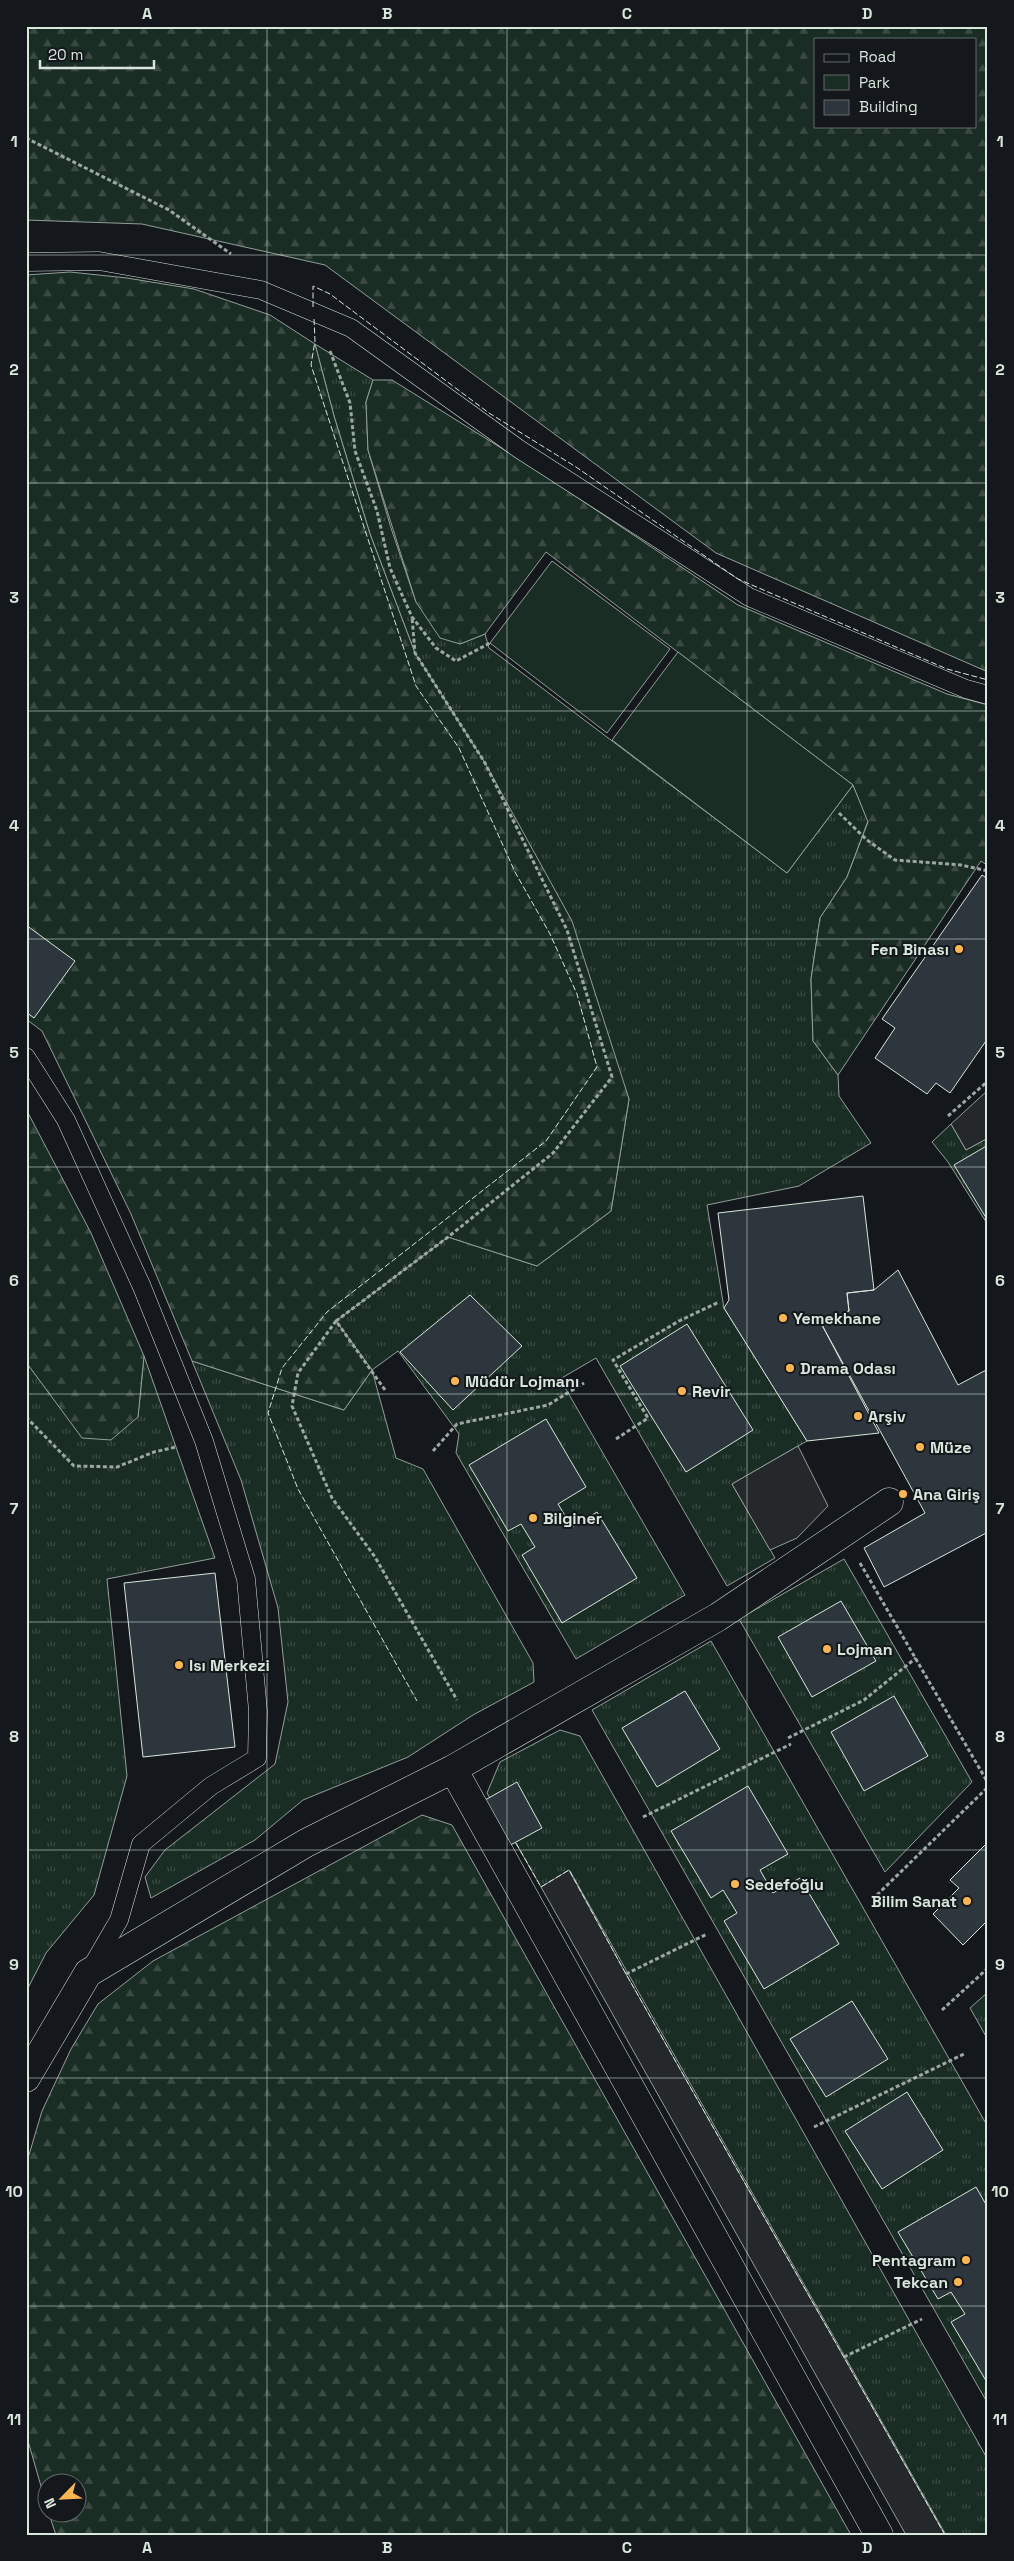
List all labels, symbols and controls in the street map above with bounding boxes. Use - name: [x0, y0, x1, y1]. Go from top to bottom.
- text: A: [142, 3, 152, 24]
- text: B: [382, 3, 392, 24]
- text: C: [622, 3, 632, 24]
- text: D: [862, 3, 872, 24]
- scale bar: [40, 38, 154, 70]
- legend: [814, 38, 976, 128]
- text: 20 m: [48, 45, 83, 64]
- text: Road: [859, 47, 896, 66]
- text: Park: [859, 73, 890, 92]
- text: Building: [859, 97, 918, 116]
- text: 1: [10, 131, 18, 152]
- text: 1: [996, 131, 1004, 152]
- text: 2: [9, 359, 19, 380]
- text: 2: [995, 359, 1005, 380]
- text: 3: [9, 587, 19, 608]
- text: 3: [995, 587, 1005, 608]
- text: 4: [9, 815, 19, 836]
- text: 4: [995, 815, 1005, 836]
- place label: Fen Binası: [871, 939, 949, 960]
- marker: Fen Binası: [953, 943, 965, 955]
- text: 5: [9, 1042, 19, 1063]
- text: 5: [995, 1042, 1005, 1063]
- text: 6: [9, 1270, 19, 1291]
- text: 6: [995, 1270, 1005, 1291]
- place label: Yemekhane: [793, 1308, 881, 1329]
- marker: Yemekhane: [777, 1312, 789, 1324]
- place label: Drama Odası: [800, 1358, 896, 1379]
- marker: Drama Odası: [784, 1362, 796, 1374]
- place label: Müdür Lojmanı: [465, 1371, 579, 1392]
- marker: Müdür Lojmanı: [449, 1375, 461, 1387]
- place label: Revir: [692, 1381, 730, 1402]
- marker: Revir: [676, 1385, 688, 1397]
- place label: Arşiv: [868, 1406, 906, 1427]
- marker: Arşiv: [852, 1410, 864, 1422]
- place label: Müze: [930, 1437, 971, 1458]
- marker: Müze: [914, 1441, 926, 1453]
- place label: Ana Giriş: [913, 1484, 980, 1505]
- marker: Ana Giriş: [897, 1488, 909, 1500]
- text: 7: [10, 1498, 19, 1519]
- text: 7: [996, 1498, 1005, 1519]
- place label: Bilginer: [543, 1508, 602, 1529]
- marker: Bilginer: [527, 1512, 539, 1524]
- place label: Lojman: [837, 1639, 893, 1660]
- marker: Lojman: [821, 1643, 833, 1655]
- place label: Isı Merkezi: [189, 1655, 270, 1676]
- marker: Isı Merkezi: [173, 1659, 185, 1671]
- text: 8: [9, 1726, 19, 1747]
- text: 8: [995, 1726, 1005, 1747]
- place label: Sedefoğlu: [745, 1874, 824, 1895]
- marker: Sedefoğlu: [729, 1878, 741, 1890]
- place label: Bilim Sanat: [871, 1891, 957, 1912]
- marker: Bilim Sanat: [961, 1895, 973, 1907]
- text: 9: [9, 1954, 19, 1975]
- text: 9: [995, 1954, 1005, 1975]
- text: 10: [5, 2181, 23, 2202]
- text: 10: [991, 2181, 1009, 2202]
- place label: Pentagram: [872, 2250, 956, 2271]
- marker: Pentagram: [960, 2254, 972, 2266]
- place label: Tekcan: [894, 2272, 948, 2293]
- marker: Tekcan: [952, 2276, 964, 2288]
- text: 11: [7, 2409, 21, 2430]
- text: 11: [993, 2409, 1007, 2430]
- north arrow: [38, 2474, 88, 2524]
- text: N: [40, 2495, 60, 2511]
- text: A: [142, 2537, 152, 2558]
- text: B: [382, 2537, 392, 2558]
- text: C: [622, 2537, 632, 2558]
- text: D: [862, 2537, 872, 2558]

